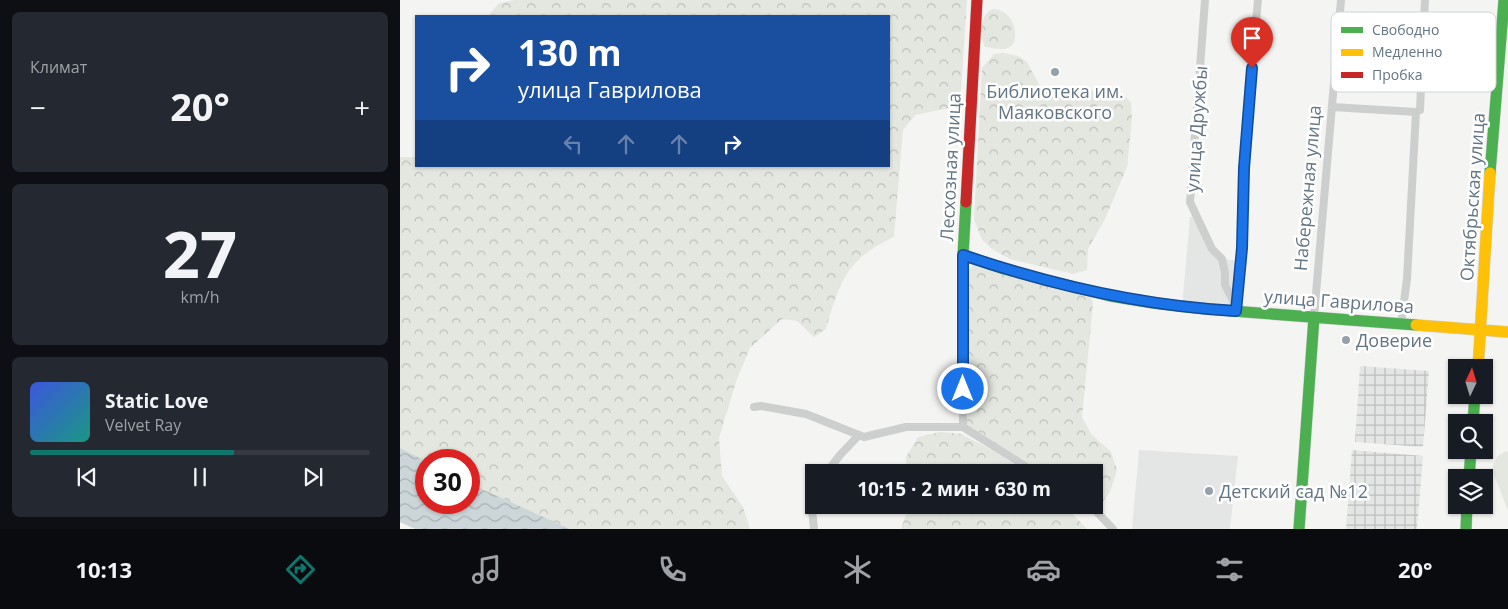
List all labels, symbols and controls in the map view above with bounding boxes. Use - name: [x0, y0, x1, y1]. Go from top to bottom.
- legend: [1331, 12, 1496, 92]
- pin: [1231, 17, 1273, 68]
- text: Свободно: [1372, 20, 1439, 39]
- icon: arrive: [1238, 24, 1266, 52]
- text: 130 m: [518, 29, 622, 76]
- icon: right: [435, 35, 500, 100]
- text: Медленно: [1372, 42, 1443, 61]
- text: Климат: [30, 56, 87, 78]
- street label: улица Дружбы: [1180, 65, 1212, 193]
- text: Пробка: [1372, 65, 1423, 84]
- marker: Библиотека им. Маяковского: [1049, 66, 1061, 78]
- text: улица Гаврилова: [518, 74, 702, 104]
- place label: Библиотека им. Маяковского: [986, 79, 1124, 124]
- text: 20°: [170, 80, 230, 132]
- text: −: [30, 88, 46, 126]
- text: +: [354, 88, 370, 126]
- street label: Лесхозная улица: [934, 92, 966, 242]
- street label: Набережная улица: [1288, 104, 1326, 272]
- street label: Октябрьская улица: [1454, 112, 1490, 282]
- icon: left: [559, 130, 587, 158]
- icon: ahead: [612, 130, 640, 158]
- icon: ahead: [665, 130, 693, 158]
- icon: right: [718, 130, 746, 158]
- text: 27: [163, 209, 237, 297]
- street label: улица Гаврилова: [1263, 284, 1415, 318]
- text: km/h: [181, 286, 219, 308]
- place label: Доверие: [1356, 328, 1432, 352]
- marker: Доверие: [1340, 334, 1352, 346]
- north arrow: [1448, 359, 1492, 404]
- map controls: [1448, 359, 1493, 514]
- position arrow: [936, 362, 988, 414]
- text: Static Love: [105, 388, 208, 414]
- text: Velvet Ray: [105, 414, 181, 436]
- button: search: [1448, 414, 1493, 459]
- speed limit sign: 30: [415, 449, 480, 514]
- icon: previous: [73, 463, 101, 491]
- icon: pause: [186, 463, 214, 491]
- icon: next: [299, 463, 327, 491]
- button: layers: [1448, 469, 1493, 514]
- text: 10:15 · 2 мин · 630 m: [857, 476, 1051, 502]
- place label: Детский сад №12: [1219, 479, 1368, 503]
- marker: Детский сад №12: [1203, 485, 1215, 497]
- icon: directions: [283, 552, 318, 587]
- icon: music: [469, 552, 504, 587]
- icon: phone: [655, 552, 690, 587]
- icon: climate: [840, 552, 875, 587]
- icon: car: [1026, 552, 1061, 587]
- icon: filters: [1212, 552, 1247, 587]
- text: 10:13: [75, 554, 132, 584]
- text: 20°: [1398, 554, 1433, 584]

